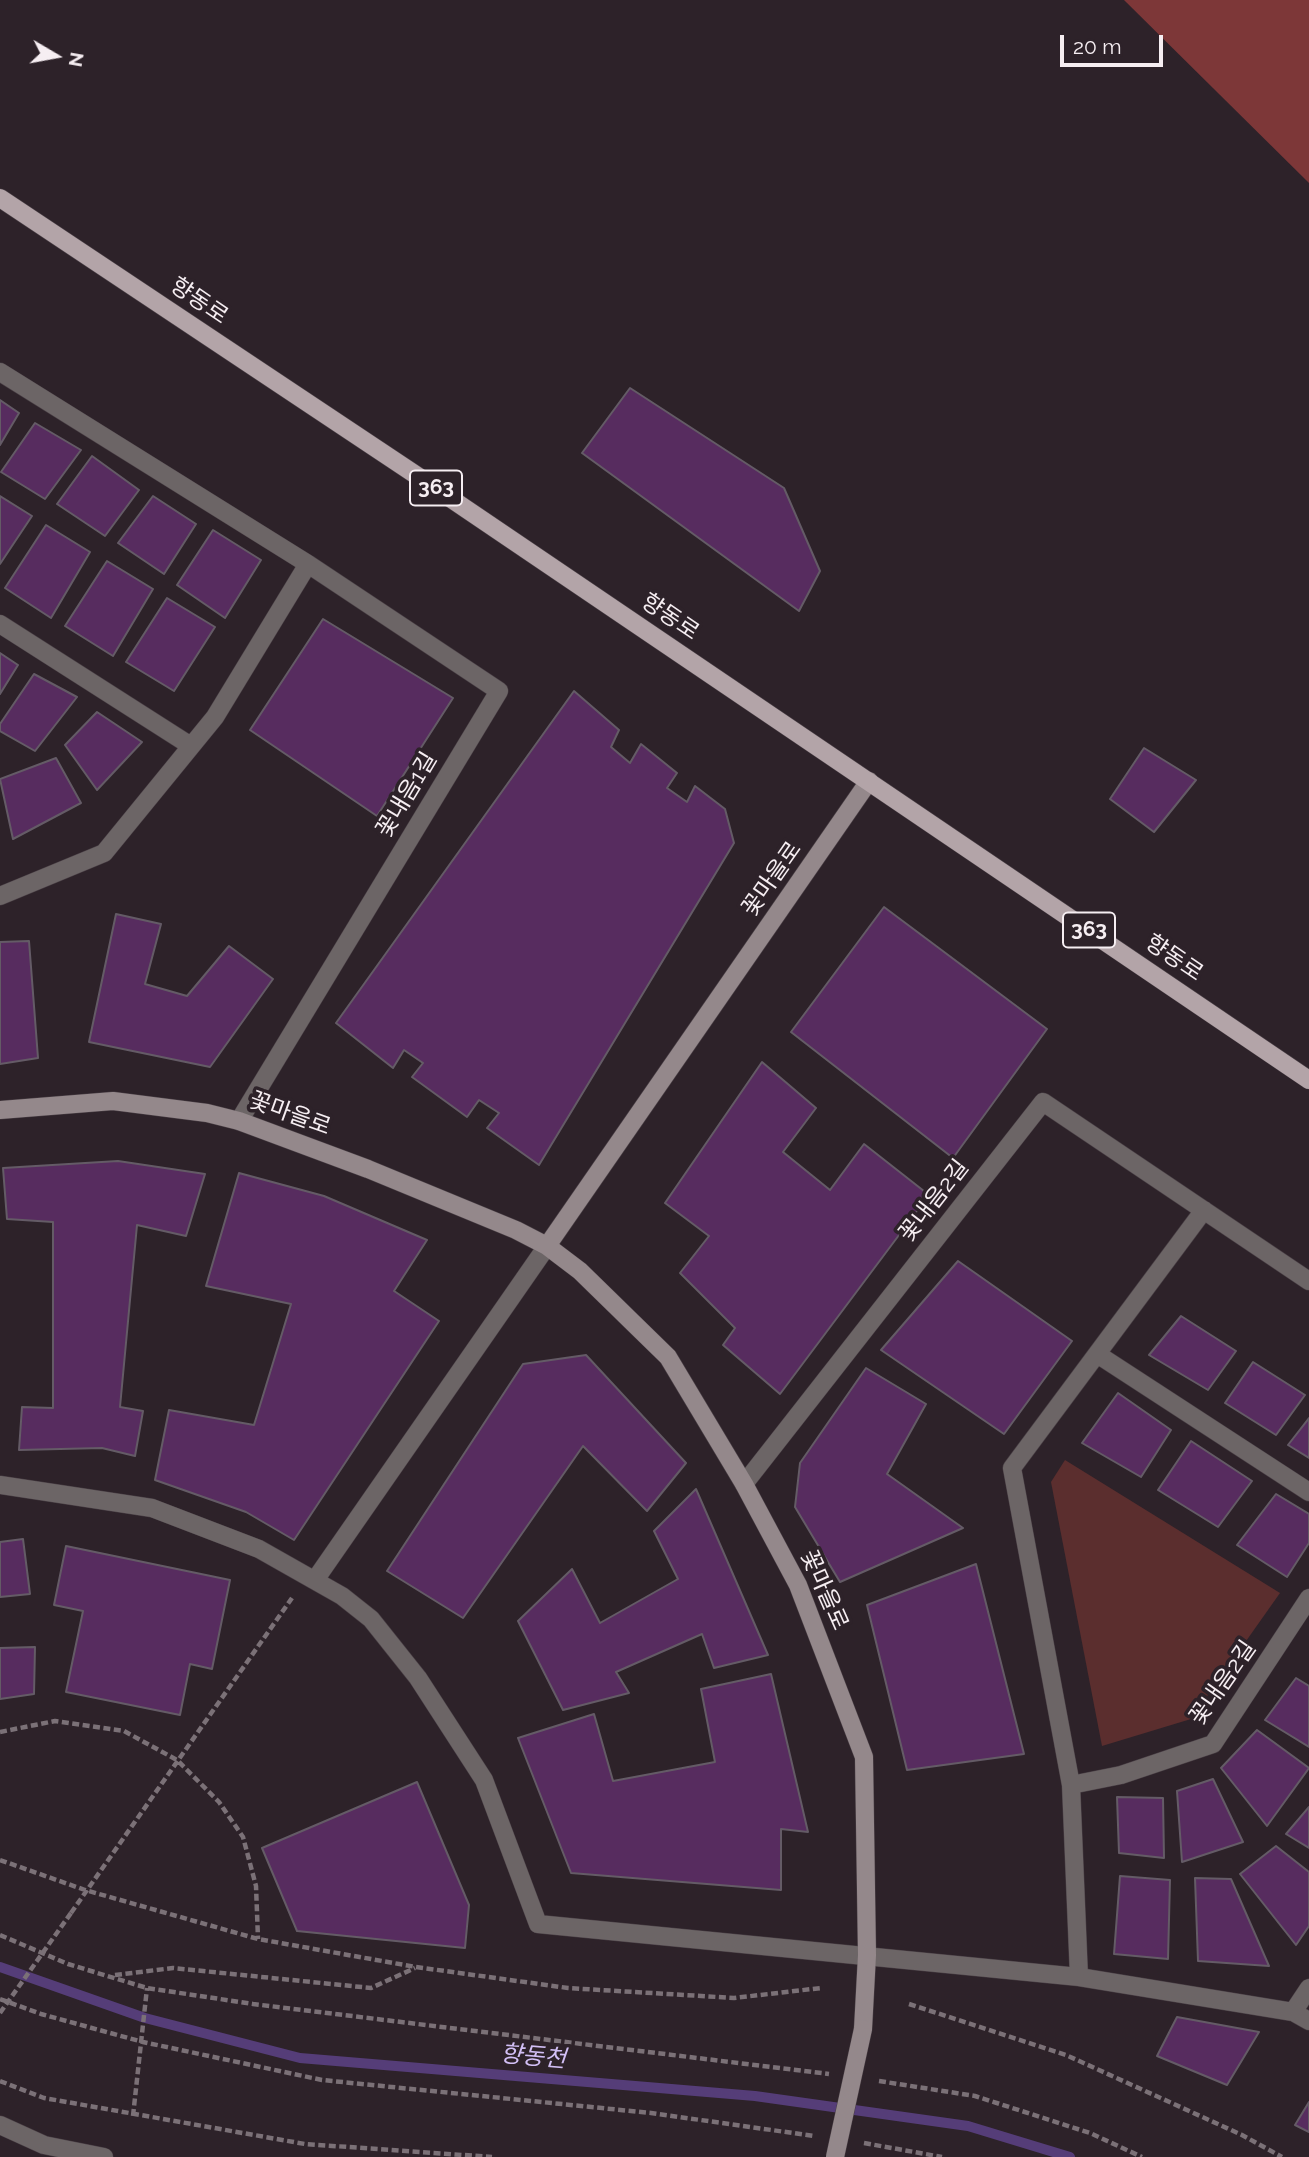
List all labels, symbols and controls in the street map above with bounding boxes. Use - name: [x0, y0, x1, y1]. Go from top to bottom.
- north arrow: [21, 21, 91, 91]
- scale bar: [1064, 21, 1167, 65]
- text: 20 m: [1073, 34, 1121, 59]
- text: N: [65, 51, 89, 69]
- street label: 향동로: [165, 272, 233, 330]
- road number: 363: [410, 470, 462, 505]
- street label: 향동로: [636, 588, 704, 646]
- street label: 꽃내음1길: [371, 747, 443, 843]
- street label: 꽃마을로: [736, 836, 808, 922]
- road number: 363: [1063, 912, 1115, 948]
- street label: 향동로: [1140, 929, 1208, 987]
- street label: 꽃마을로: [246, 1087, 334, 1141]
- street label: 꽃내음2길: [893, 1154, 975, 1248]
- street label: 꽃마을로: [794, 1546, 854, 1634]
- street label: 꽃내음2길: [1184, 1636, 1262, 1730]
- water label: 향동천: [499, 2040, 567, 2074]

